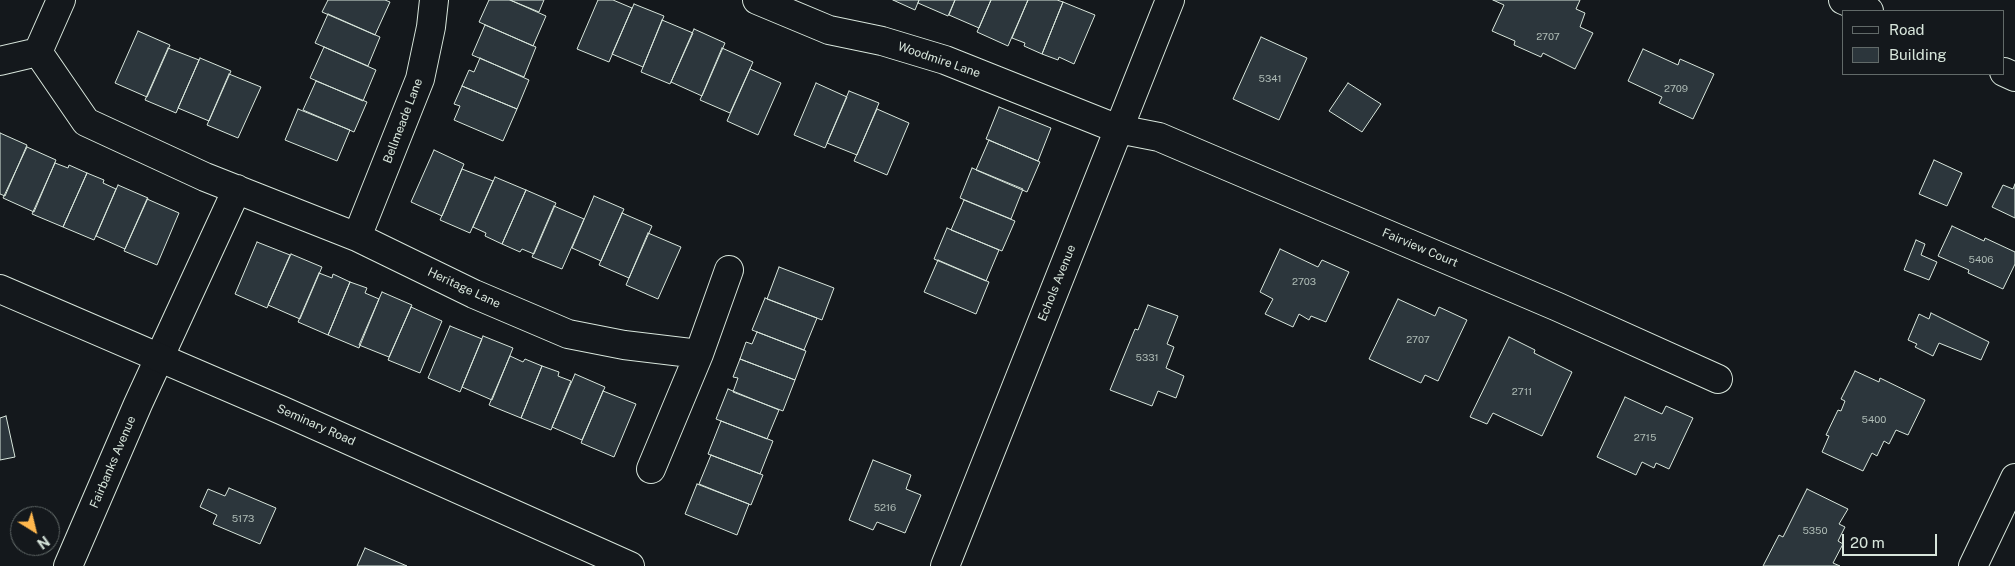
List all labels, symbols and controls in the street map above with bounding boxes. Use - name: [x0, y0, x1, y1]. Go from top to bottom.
- legend: [1842, 10, 2005, 75]
- text: Road: [1889, 21, 1925, 38]
- house number: 2707: [1536, 31, 1560, 43]
- street label: Woodmire Lane: [896, 39, 982, 81]
- text: Building: [1889, 46, 1947, 63]
- house number: 5341: [1258, 73, 1282, 85]
- street label: Bellmeade Lane: [380, 77, 426, 165]
- house number: 2709: [1664, 83, 1688, 95]
- street label: Fairview Court: [1380, 226, 1460, 270]
- street label: Echols Avenue: [1035, 243, 1079, 323]
- house number: 5406: [1969, 254, 1993, 266]
- street label: Heritage Lane: [425, 265, 503, 311]
- house number: 2703: [1292, 276, 1316, 288]
- house number: 2707: [1406, 334, 1430, 346]
- house number: 5331: [1135, 352, 1159, 364]
- house number: 2711: [1512, 386, 1532, 398]
- street label: Seminary Road: [275, 401, 357, 449]
- street label: Fairbanks Avenue: [87, 414, 139, 510]
- house number: 5400: [1862, 414, 1886, 426]
- house number: 2715: [1634, 432, 1656, 444]
- house number: 5216: [874, 502, 896, 514]
- north arrow: [10, 506, 60, 556]
- house number: 5173: [232, 513, 254, 525]
- scale bar: [1845, 524, 1940, 556]
- house number: 5350: [1802, 525, 1828, 537]
- text: N: [34, 533, 52, 552]
- text: 20 m: [1850, 534, 1885, 551]

